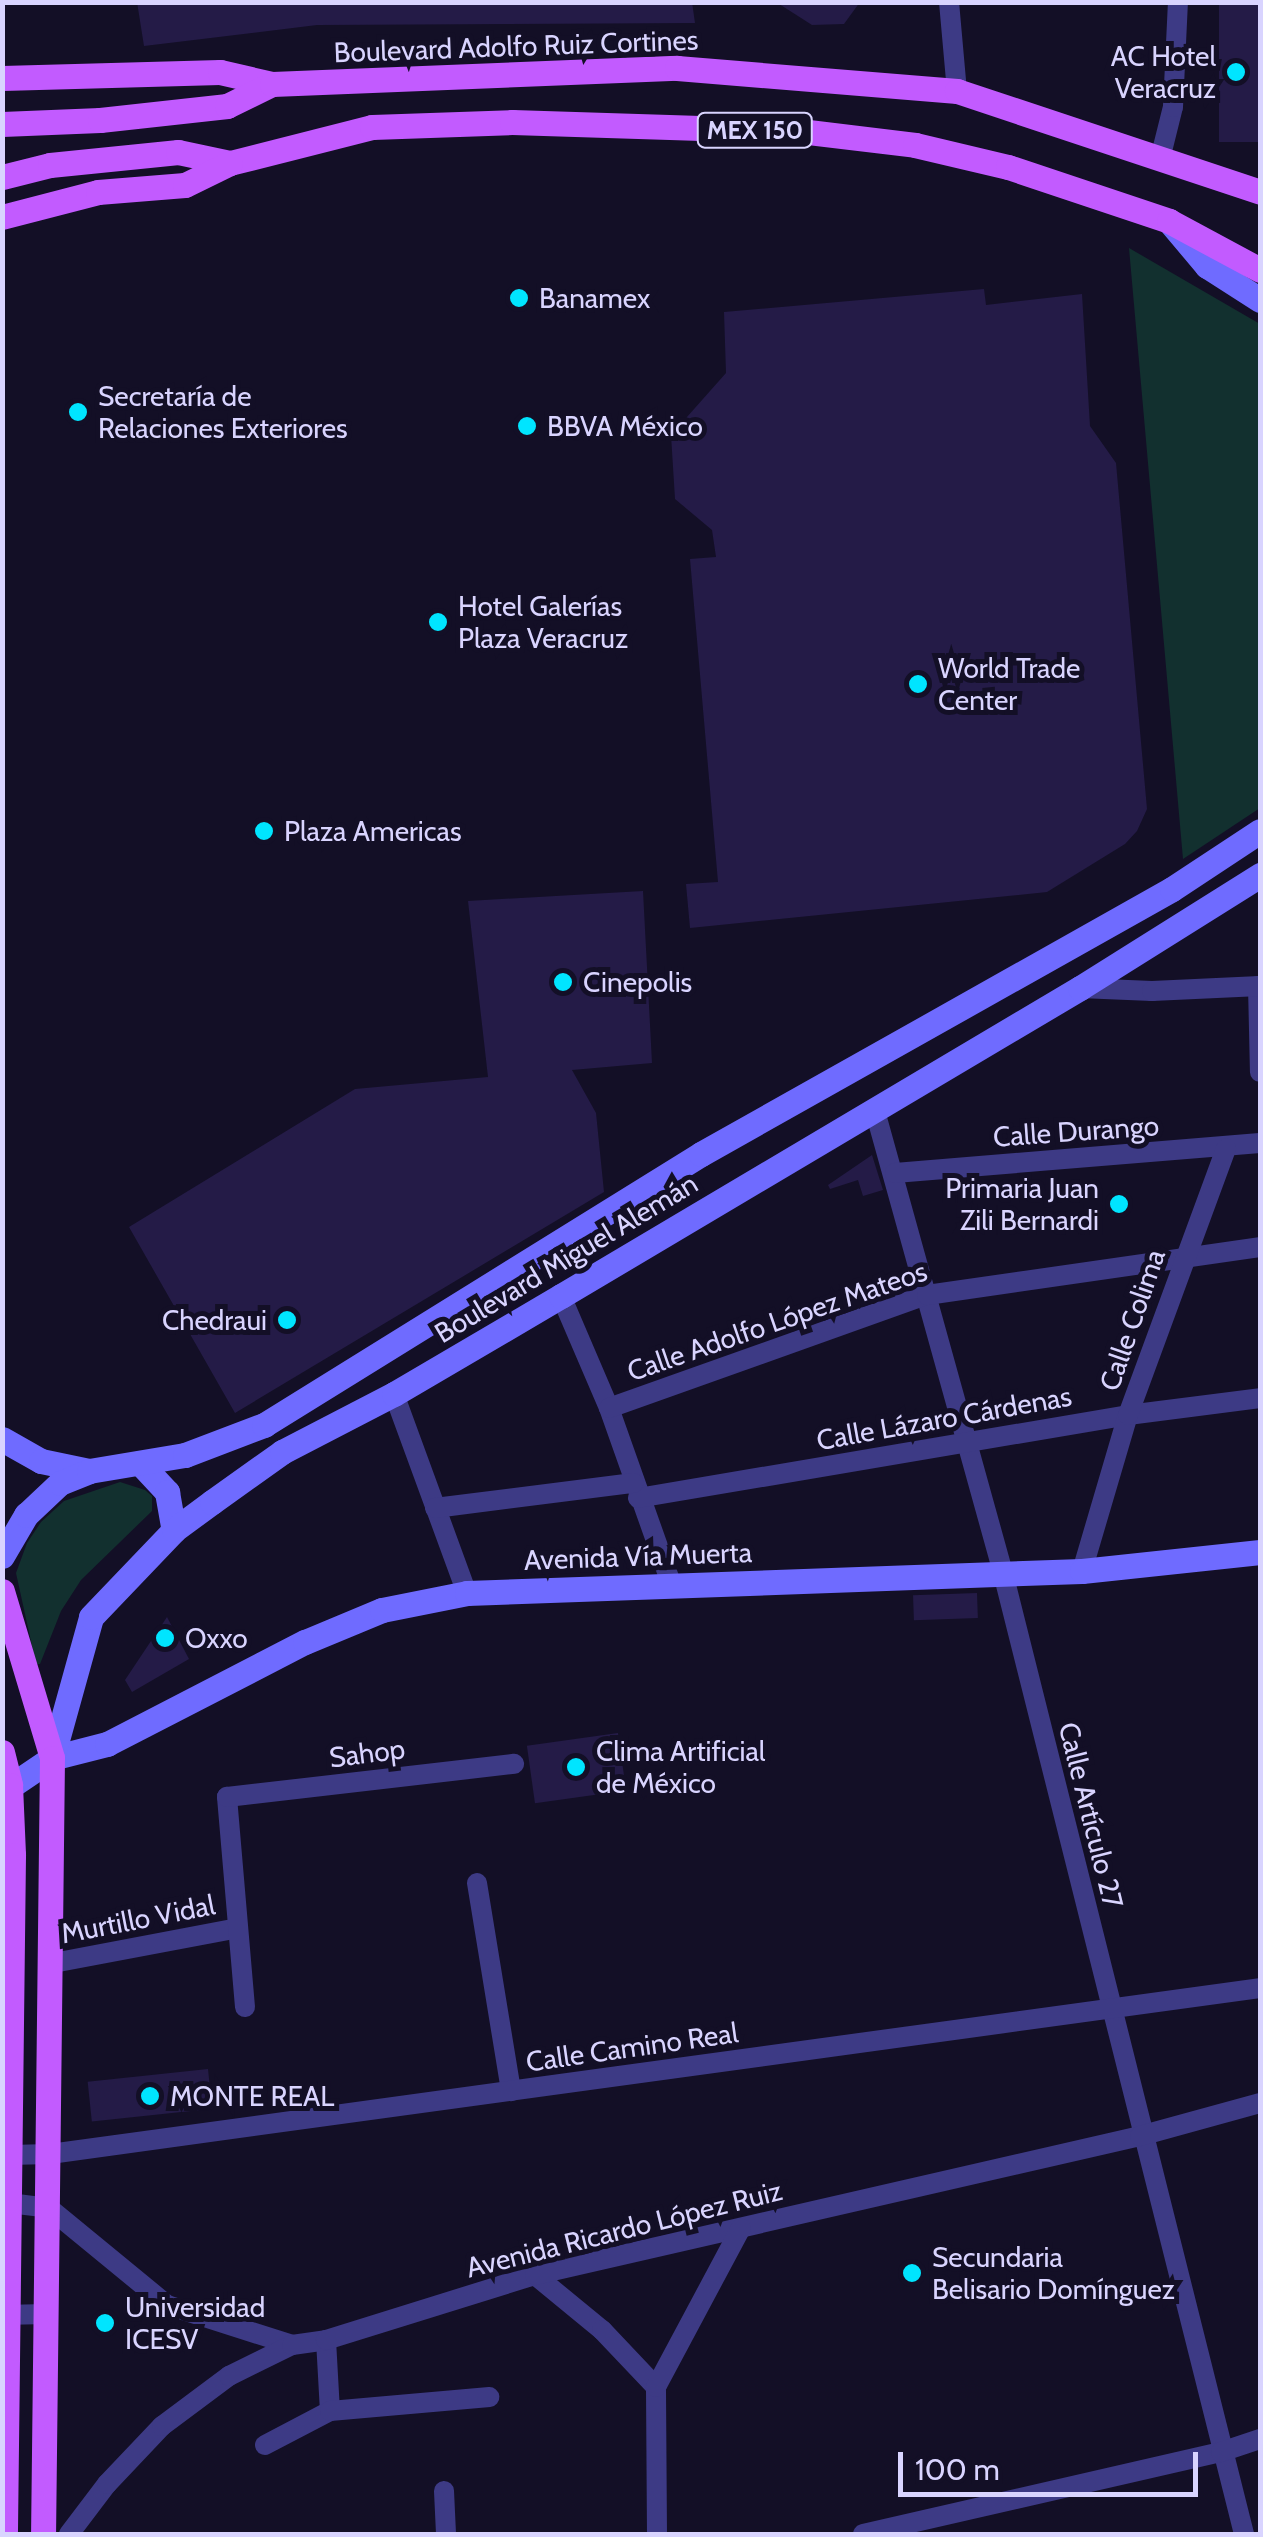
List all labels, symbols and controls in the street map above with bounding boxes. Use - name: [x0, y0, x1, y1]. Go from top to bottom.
- street label: Boulevard Adolfo Ruiz Cortines: [333, 23, 699, 69]
- place label: AC Hotel Veracruz: [1111, 39, 1216, 105]
- marker: AC Hotel Veracruz: [1225, 61, 1247, 83]
- road number: MEX 150: [695, 110, 815, 150]
- place label: Banamex: [539, 281, 650, 315]
- marker: Banamex: [508, 287, 530, 309]
- place label: Secretaría de Relaciones Exteriores: [98, 379, 348, 445]
- marker: Secretaría de Relaciones Exteriores: [67, 401, 89, 423]
- place label: BBVA México: [547, 409, 703, 443]
- marker: BBVA México: [516, 415, 538, 437]
- place label: Hotel Galerías Plaza Veracruz: [458, 589, 628, 655]
- marker: Hotel Galerías Plaza Veracruz: [427, 611, 449, 633]
- place label: World Trade Center: [938, 651, 1080, 717]
- marker: World Trade Center: [907, 673, 929, 695]
- place label: Plaza Americas: [284, 814, 462, 848]
- marker: Plaza Americas: [253, 820, 275, 842]
- place label: Cinepolis: [583, 965, 692, 999]
- marker: Cinepolis: [552, 971, 574, 993]
- street label: Calle Durango: [992, 1108, 1160, 1154]
- street label: Boulevard Miguel Alemán: [429, 1166, 703, 1350]
- place label: Primaria Juan Zili Bernardi: [945, 1171, 1099, 1237]
- marker: Primaria Juan Zili Bernardi: [1108, 1193, 1130, 1215]
- street label: Calle Colima: [1092, 1245, 1172, 1395]
- street label: Calle Adolfo López Mateos: [623, 1254, 931, 1388]
- place label: Chedraui: [162, 1303, 267, 1337]
- marker: Chedraui: [276, 1309, 298, 1331]
- street label: Calle Lázaro Cárdenas: [814, 1379, 1074, 1457]
- street label: Avenida Vía Muerta: [523, 1535, 753, 1577]
- place label: Oxxo: [185, 1621, 248, 1655]
- marker: Oxxo: [154, 1627, 176, 1649]
- street label: Calle Artículo 27: [1052, 1719, 1130, 1911]
- street label: Sahop: [327, 1732, 407, 1774]
- place label: Clima Artificial de México: [596, 1734, 765, 1800]
- marker: Clima Artificial de México: [565, 1756, 587, 1778]
- street label: Murtillo Vidal: [58, 1888, 218, 1950]
- street label: Calle Camino Real: [524, 2015, 740, 2079]
- place label: MONTE REAL: [170, 2079, 334, 2113]
- marker: MONTE REAL: [139, 2085, 161, 2107]
- street label: Avenida Ricardo López Ruiz: [463, 2173, 785, 2285]
- place label: Secundaria Belisario Domínguez: [932, 2240, 1175, 2306]
- marker: Secundaria Belisario Domínguez: [901, 2262, 923, 2284]
- place label: Universidad ICESV: [125, 2290, 265, 2356]
- marker: Universidad ICESV: [94, 2312, 116, 2334]
- scale bar: [903, 2432, 1203, 2494]
- text: 100 m: [915, 2451, 1000, 2488]

